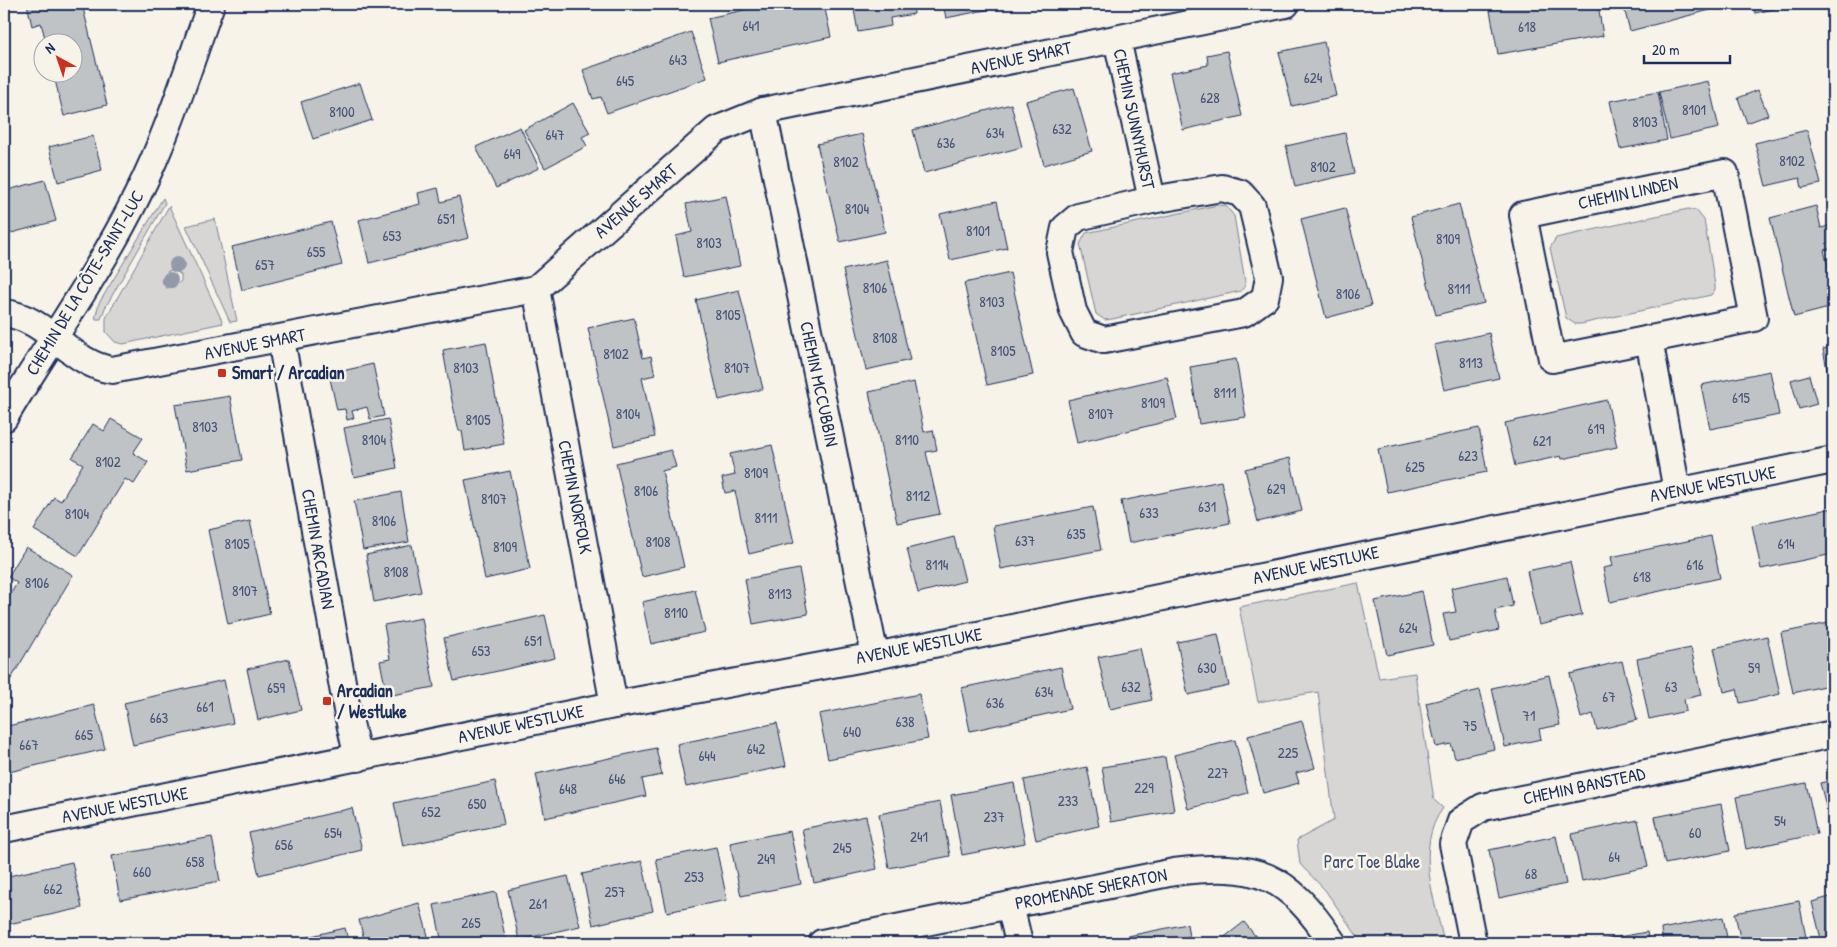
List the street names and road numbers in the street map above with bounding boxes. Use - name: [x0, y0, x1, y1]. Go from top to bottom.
- street label: AVENUE SMART: [968, 34, 1074, 80]
- street label: CHEMIN SUNNYHURST: [1107, 46, 1162, 192]
- street label: AVENUE SMART: [589, 157, 683, 244]
- street label: CHEMIN LINDEN: [1576, 170, 1680, 215]
- street label: CHEMIN DE LA CÔTE-SAINT-LUC: [19, 185, 150, 380]
- street label: CHEMIN MCCUBBIN: [794, 319, 845, 449]
- street label: AVENUE SMART: [202, 321, 308, 366]
- street label: CHEMIN NORFOLK: [552, 438, 599, 557]
- street label: AVENUE WESTLUKE: [1648, 459, 1778, 508]
- street label: CHEMIN ARCADIAN: [296, 487, 341, 611]
- street label: AVENUE WESTLUKE: [1251, 539, 1381, 590]
- street label: AVENUE WESTLUKE: [854, 621, 984, 670]
- street label: AVENUE WESTLUKE: [456, 698, 586, 749]
- street label: CHEMIN BANSTEAD: [1520, 760, 1648, 811]
- street label: AVENUE WESTLUKE: [60, 780, 190, 829]
- street label: PROMENADE SHERATON: [1013, 862, 1169, 915]

